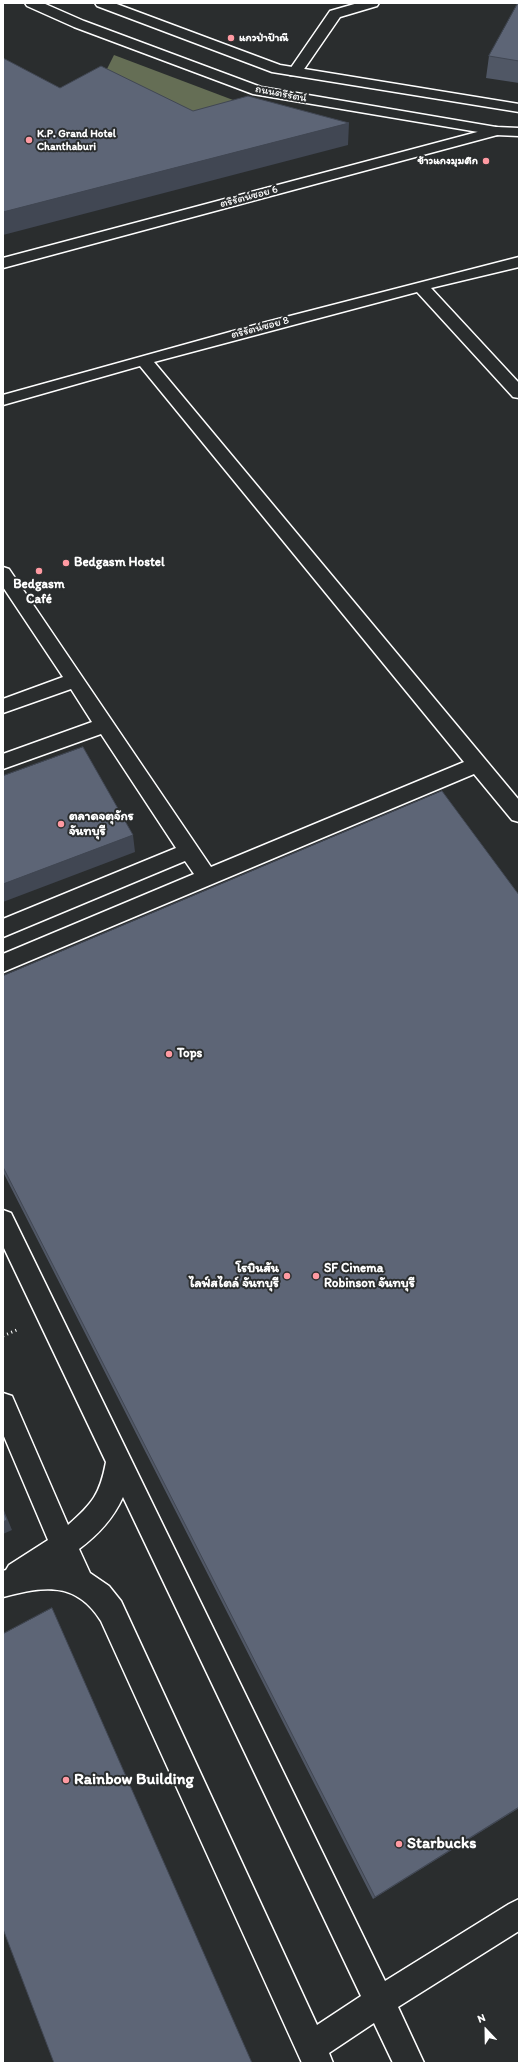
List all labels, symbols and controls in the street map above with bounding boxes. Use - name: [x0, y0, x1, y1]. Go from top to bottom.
- place label: แกวป่าป้าณี: [239, 31, 288, 45]
- marker: แกวป่าป้าณี: [226, 33, 236, 43]
- street label: ถนนตรีรัตน์: [254, 83, 308, 105]
- place label: K.P. Grand Hotel Chanthaburi: [37, 127, 116, 153]
- marker: K.P. Grand Hotel Chanthaburi: [24, 135, 34, 145]
- place label: ข้าวแกงมุมตึก: [417, 154, 478, 168]
- marker: ข้าวแกงมุมตึก: [481, 156, 491, 166]
- street label: ตรีรัตน์ซอย 6: [219, 183, 279, 211]
- street label: ตรีรัตน์ซอย 8: [230, 314, 290, 342]
- place label: Bedgasm Hostel: [74, 555, 165, 571]
- marker: Bedgasm Hostel: [61, 558, 71, 568]
- marker: Bedgasm Café: [34, 566, 44, 576]
- place label: Bedgasm Café: [13, 577, 65, 608]
- place label: ตลาดจตุจักร จันทบุรี: [69, 809, 134, 840]
- marker: ตลาดจตุจักร จันทบุรี: [56, 819, 66, 829]
- place label: Tops: [177, 1046, 202, 1062]
- marker: Tops: [164, 1049, 174, 1059]
- place label: โรบินสัน ไลฟ์สไตล์ จันทบุรี: [189, 1261, 279, 1292]
- place label: SF Cinema Robinson จันทบุรี: [324, 1261, 415, 1292]
- marker: โรบินสัน ไลฟ์สไตล์ จันทบุรี: [282, 1271, 292, 1281]
- marker: SF Cinema Robinson จันทบุรี: [311, 1271, 321, 1281]
- place label: Rainbow Building: [74, 1770, 194, 1790]
- marker: Rainbow Building: [61, 1775, 71, 1785]
- place label: Starbucks: [407, 1834, 476, 1854]
- marker: Starbucks: [394, 1839, 404, 1849]
- north arrow: [466, 2010, 506, 2050]
- text: N: [475, 2011, 487, 2026]

